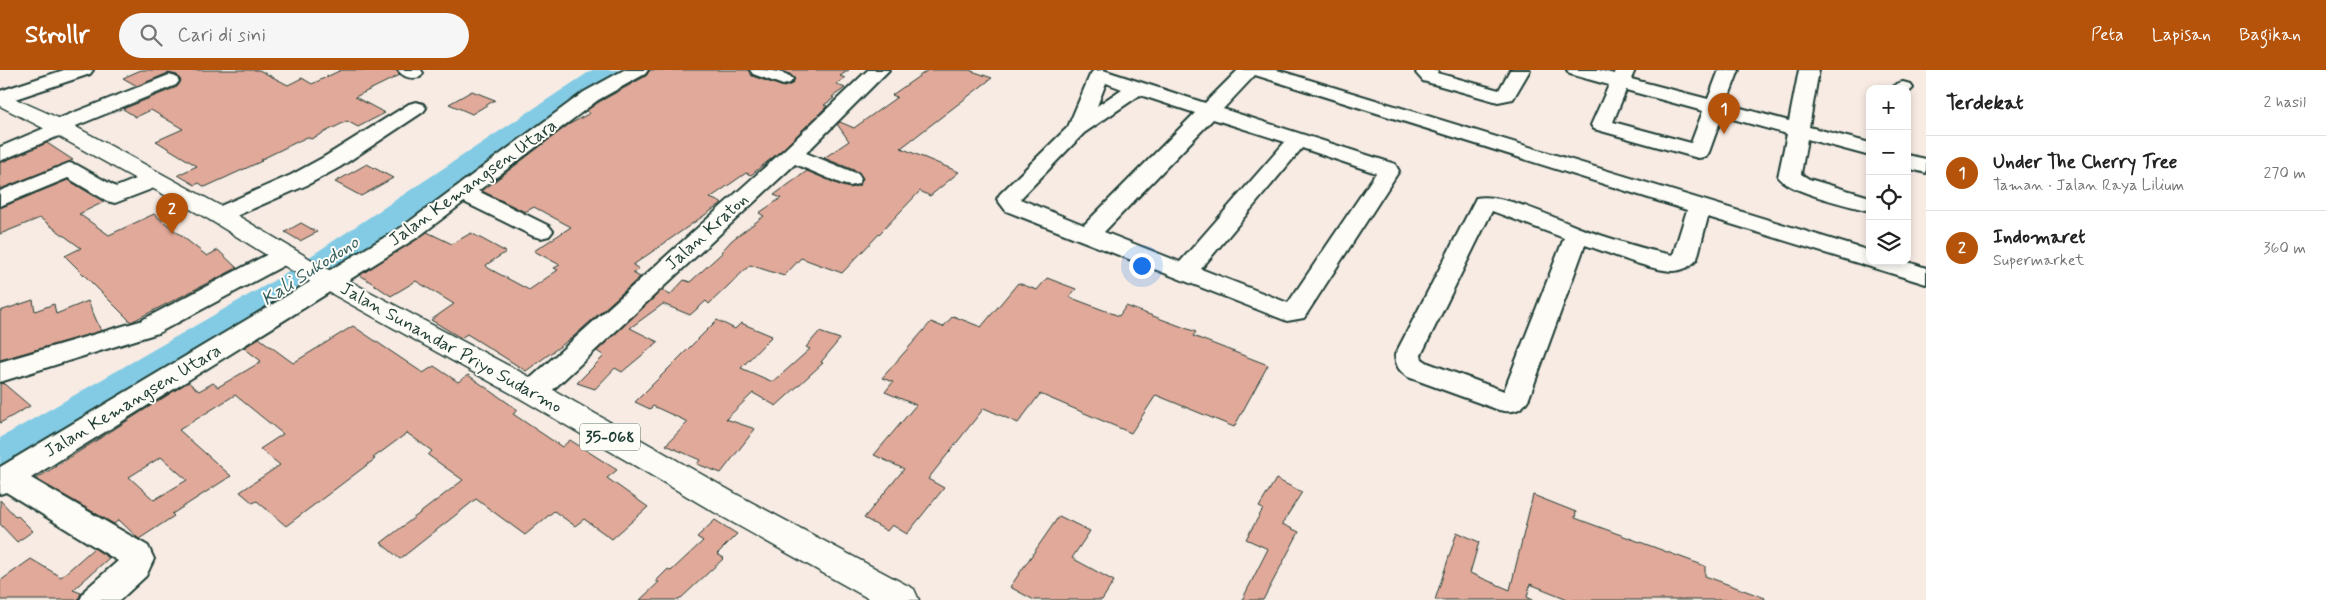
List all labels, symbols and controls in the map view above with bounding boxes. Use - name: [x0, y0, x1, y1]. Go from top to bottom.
- search box: [119, 13, 469, 58]
- text: Strollr: [25, 20, 89, 51]
- icon: search: [137, 21, 165, 49]
- text: Cari di sini: [177, 23, 266, 48]
- text: Peta: [2091, 23, 2124, 47]
- text: Lapisan: [2152, 23, 2211, 47]
- text: Bagikan: [2239, 23, 2301, 47]
- map controls: [1866, 85, 1911, 265]
- button: +: [1866, 85, 1911, 130]
- text: Terdekat: [1946, 89, 2024, 117]
- text: 2 hasil: [2264, 92, 2306, 113]
- pin: 1: [1708, 93, 1740, 134]
- street label: Jalan Kemangsen Utara: [384, 114, 562, 252]
- button: −: [1866, 130, 1911, 175]
- text: Under The Cherry Tree: [1993, 150, 2177, 175]
- text: 1: [1958, 163, 1966, 184]
- text: 270 m: [2263, 163, 2306, 184]
- button: locate: [1866, 175, 1911, 220]
- text: Taman · Jalan Raya Lilium: [1993, 175, 2184, 196]
- street label: Jalan Kraton: [660, 188, 754, 276]
- pin: 2: [156, 193, 188, 234]
- button: layers: [1866, 220, 1911, 265]
- text: Indomaret: [1993, 225, 2085, 250]
- water label: Kali Sukodono: [256, 230, 364, 312]
- text: 2: [1958, 238, 1966, 259]
- text: 360 m: [2263, 238, 2306, 259]
- text: Supermarket: [1993, 250, 2084, 271]
- your location: [1129, 253, 1155, 279]
- street label: Jalan Sunandar Priyo Sudarmo: [336, 277, 566, 419]
- street label: Jalan Kemangsen Utara: [40, 339, 226, 463]
- road number: 35-068: [580, 424, 640, 451]

